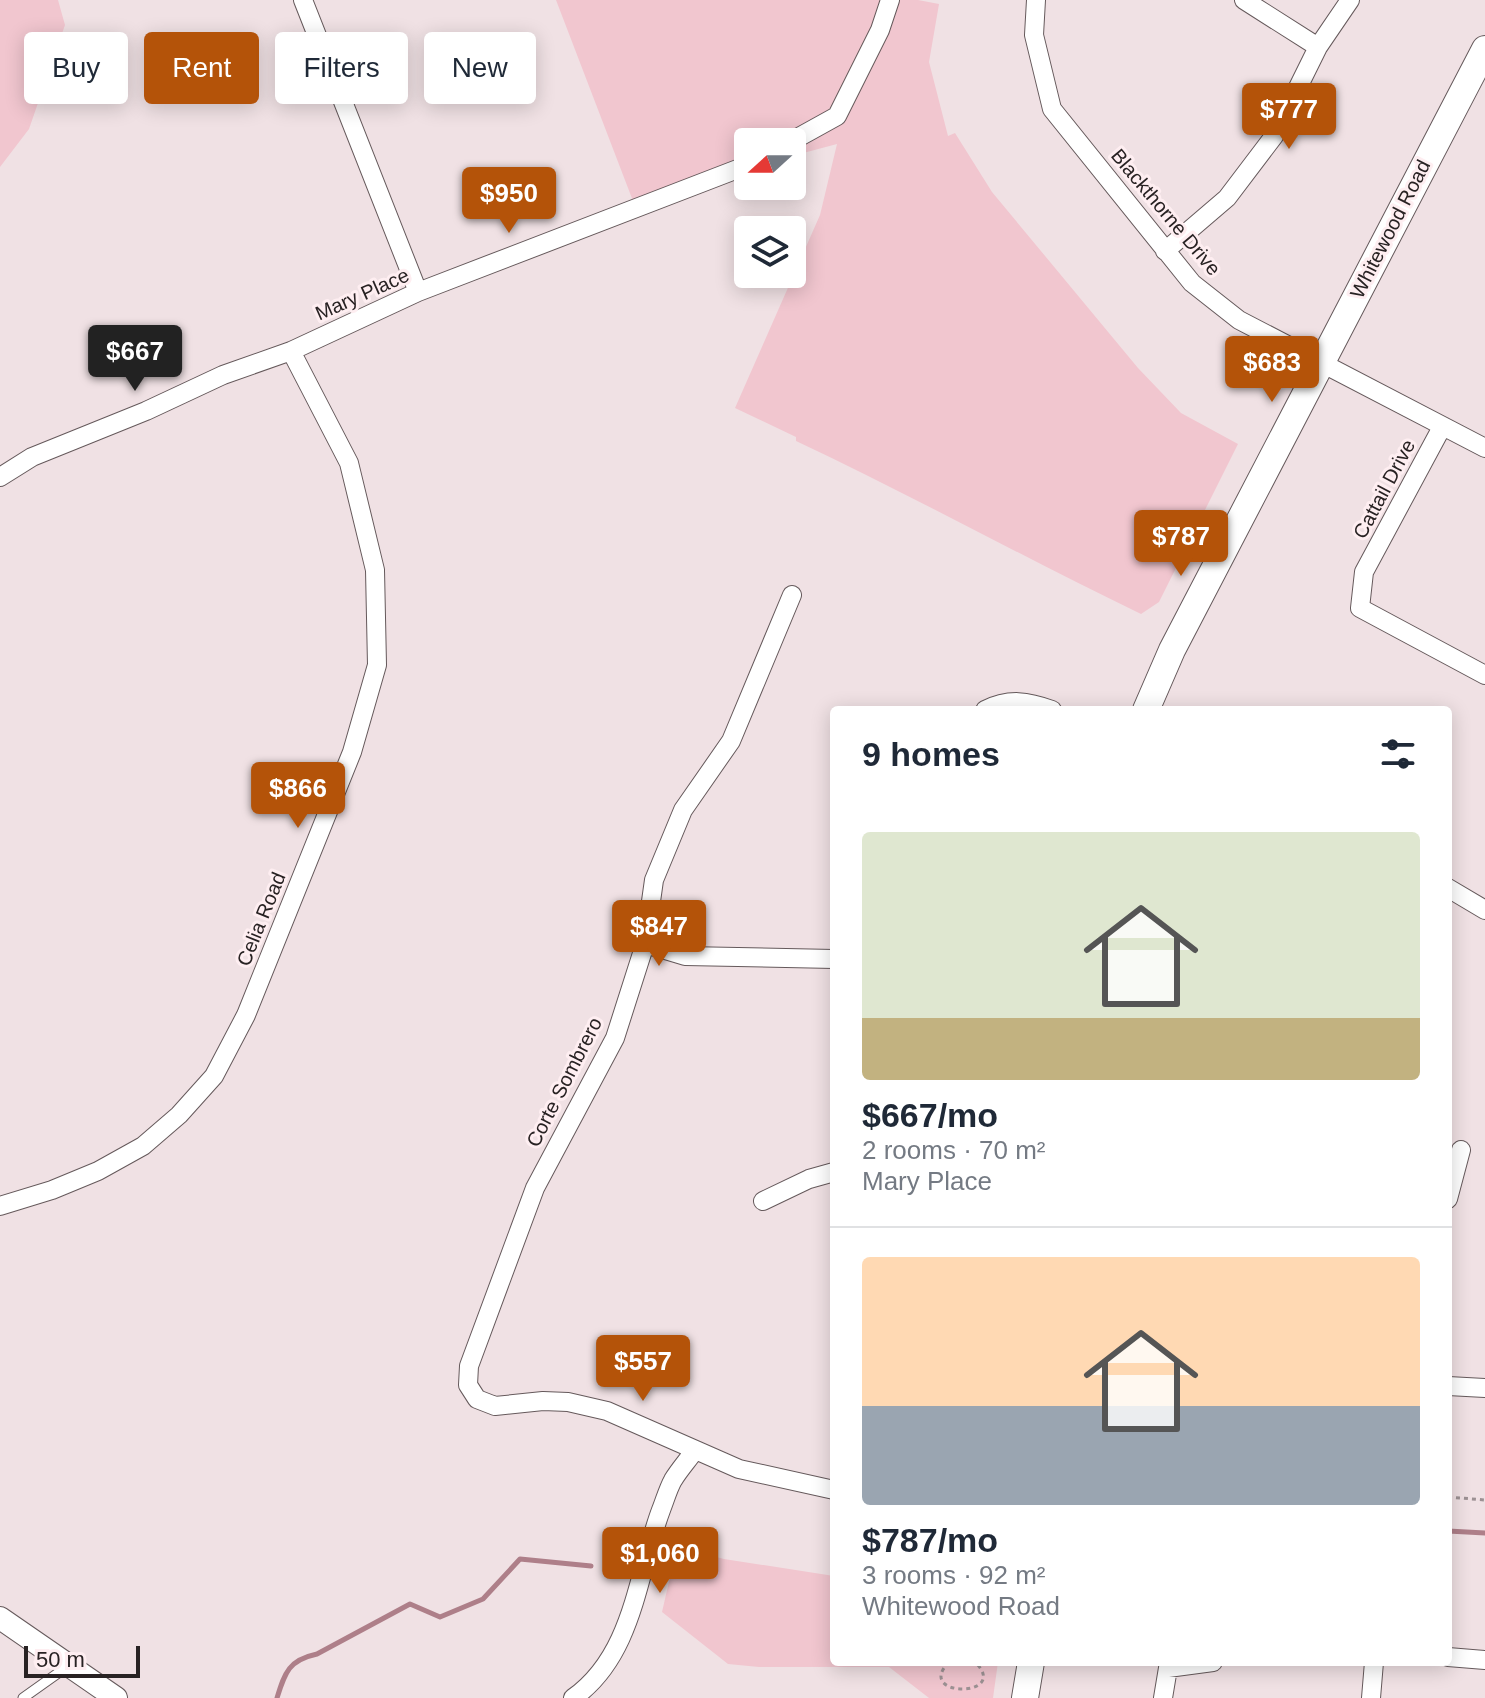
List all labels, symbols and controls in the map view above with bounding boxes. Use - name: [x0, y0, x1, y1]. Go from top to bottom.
- chip: Buy: [24, 32, 128, 104]
- chip: Rent: [144, 32, 259, 104]
- chip: Filters: [275, 32, 408, 104]
- chip: New: [424, 32, 536, 104]
- pin: $777: [1242, 83, 1336, 151]
- text: $777: [1260, 94, 1318, 124]
- north arrow: [734, 128, 806, 200]
- map controls: [734, 128, 806, 288]
- street label: Blackthorne Drive: [1107, 144, 1225, 280]
- street label: Whitewood Road: [1346, 156, 1434, 302]
- pin: $950: [462, 167, 556, 235]
- text: $950: [480, 178, 538, 208]
- button: layers: [734, 216, 806, 288]
- street label: Mary Place: [312, 264, 412, 324]
- pin: $667: [88, 325, 182, 393]
- text: $667: [106, 336, 164, 366]
- pin: $683: [1225, 336, 1319, 404]
- text: $683: [1243, 347, 1301, 377]
- street label: Cattail Drive: [1349, 436, 1419, 542]
- pin: $787: [1134, 510, 1228, 578]
- text: $787: [1152, 521, 1210, 551]
- icon: filters: [1376, 732, 1420, 776]
- text: 9 homes: [862, 735, 1000, 773]
- pin: $866: [251, 762, 345, 830]
- text: $866: [269, 773, 327, 803]
- street label: Celia Road: [232, 869, 290, 969]
- icon: home: [1069, 884, 1213, 1028]
- pin: $847: [612, 900, 706, 968]
- text: $847: [630, 911, 688, 941]
- street label: Corte Sombrero: [522, 1014, 606, 1150]
- text: $667/mo: [862, 1096, 998, 1134]
- text: 2 rooms · 70 m²: [862, 1135, 1046, 1165]
- text: Mary Place: [862, 1166, 992, 1196]
- icon: home: [1069, 1309, 1213, 1453]
- pin: $557: [596, 1335, 690, 1403]
- text: $557: [614, 1346, 672, 1376]
- text: $787/mo: [862, 1521, 998, 1559]
- pin: $1,060: [595, 1527, 725, 1595]
- text: $1,060: [620, 1538, 700, 1568]
- text: 3 rooms · 92 m²: [862, 1560, 1046, 1590]
- text: Whitewood Road: [862, 1591, 1060, 1621]
- scale bar: [24, 1642, 140, 1678]
- text: 50 m: [36, 1647, 85, 1672]

